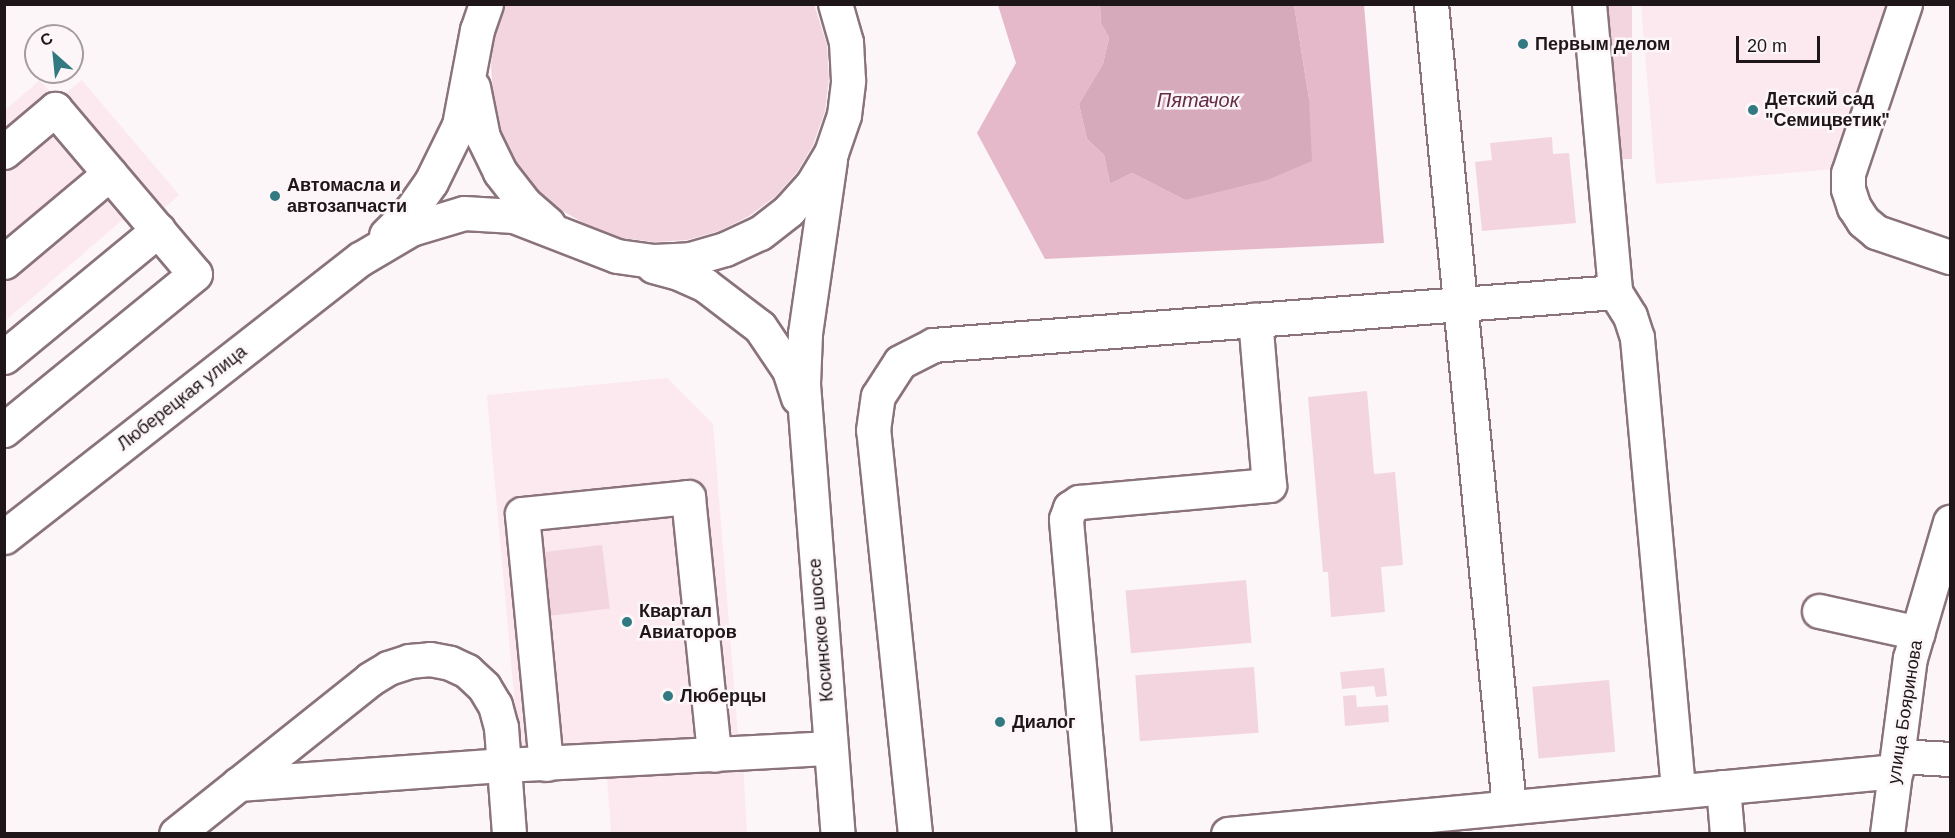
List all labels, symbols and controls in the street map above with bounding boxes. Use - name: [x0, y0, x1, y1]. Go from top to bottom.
- north arrow: [24, 24, 84, 84]
- scale bar: [1739, 24, 1823, 62]
- text: С: [37, 29, 56, 49]
- place label: Первым делом: [1535, 33, 1670, 55]
- text: 20 m: [1747, 36, 1787, 56]
- marker: Первым делом: [1516, 37, 1530, 51]
- water label: Пятачок: [1157, 88, 1239, 112]
- place label: Детский сад "Семицветик": [1765, 89, 1890, 132]
- marker: Детский сад "Семицветик": [1746, 103, 1760, 117]
- place label: Автомасла и автозапчасти: [287, 175, 407, 218]
- marker: Автомасла и автозапчасти: [268, 189, 282, 203]
- street label: Люберецкая улица: [113, 341, 251, 455]
- street label: Косинское шоссе: [804, 557, 838, 703]
- place label: Квартал Авиаторов: [639, 601, 737, 644]
- marker: Квартал Авиаторов: [620, 615, 634, 629]
- street label: улица Бояринова: [1883, 638, 1927, 786]
- place label: Люберцы: [680, 685, 766, 707]
- marker: Люберцы: [661, 689, 675, 703]
- place label: Диалог: [1012, 711, 1076, 733]
- marker: Диалог: [993, 715, 1007, 729]

